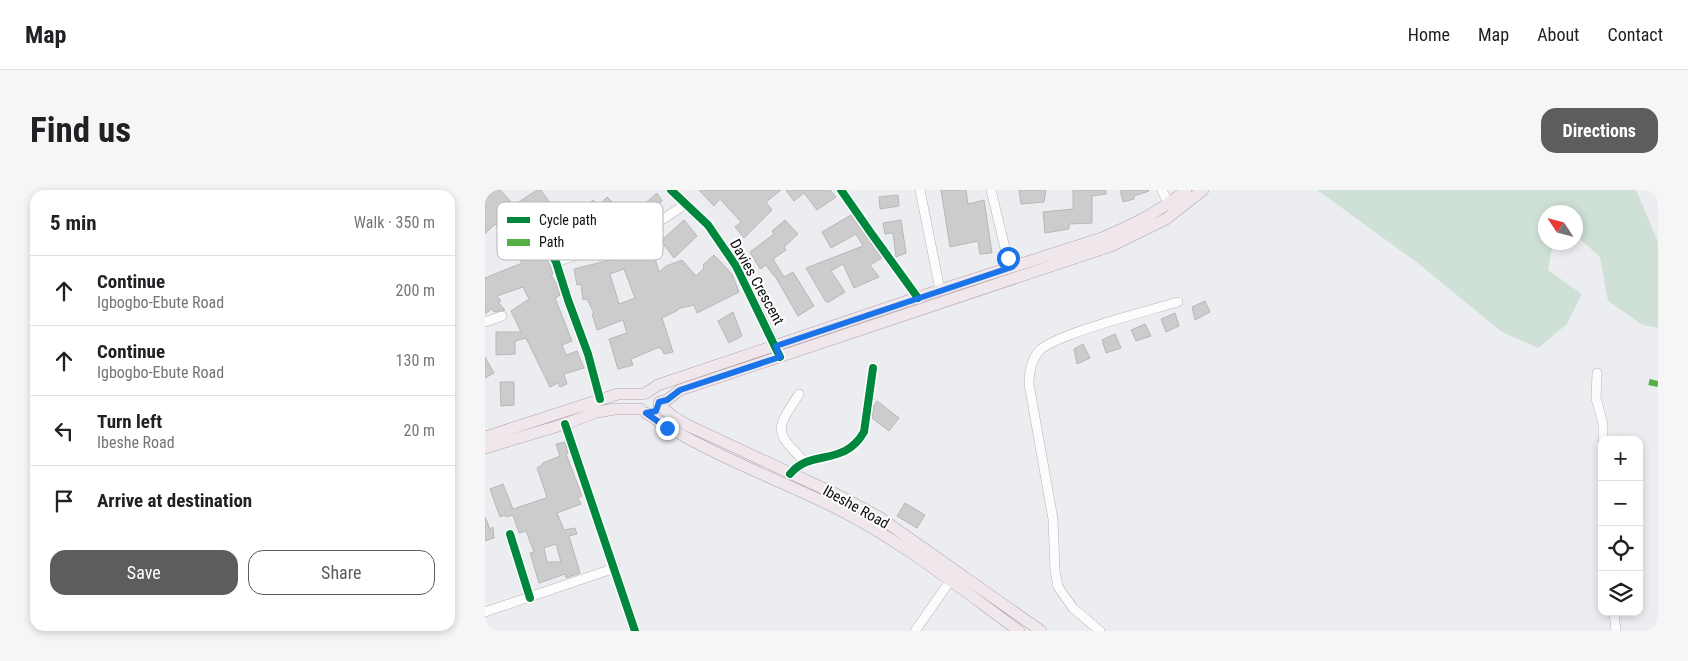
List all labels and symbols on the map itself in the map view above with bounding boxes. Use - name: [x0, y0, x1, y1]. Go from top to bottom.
- legend: [497, 202, 663, 260]
- north arrow: [1538, 205, 1583, 250]
- text: Cycle path: [539, 212, 597, 228]
- text: Path: [539, 234, 564, 250]
- street label: Davies Crescent: [726, 236, 788, 328]
- route start: [997, 247, 1020, 270]
- route end: [656, 417, 679, 440]
- street label: Ibeshe Road: [820, 481, 892, 533]

